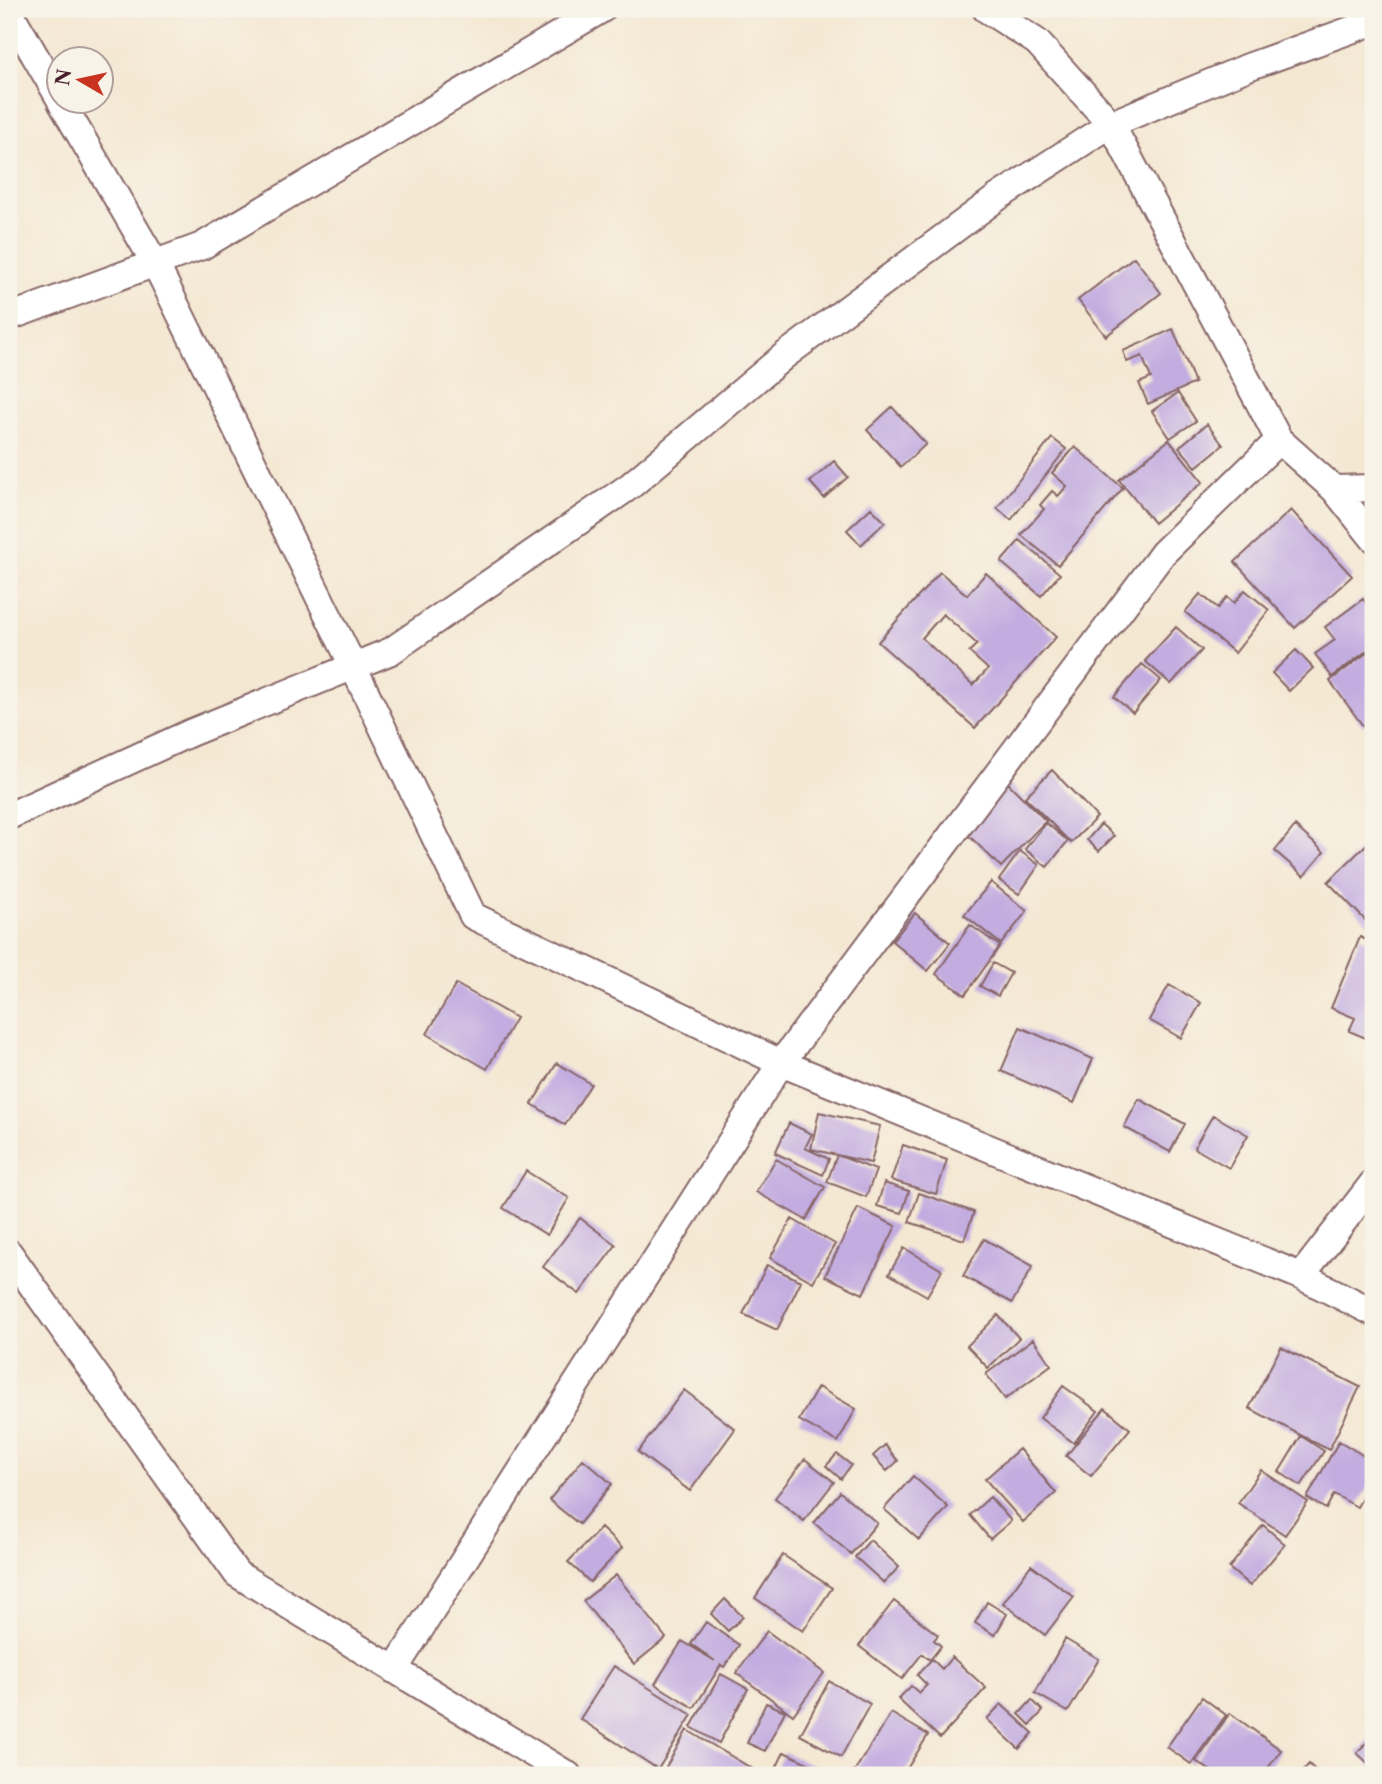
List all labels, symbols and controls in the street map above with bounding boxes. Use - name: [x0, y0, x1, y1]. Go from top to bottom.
- north arrow: [46, 46, 116, 116]
- text: N: [51, 67, 76, 87]

